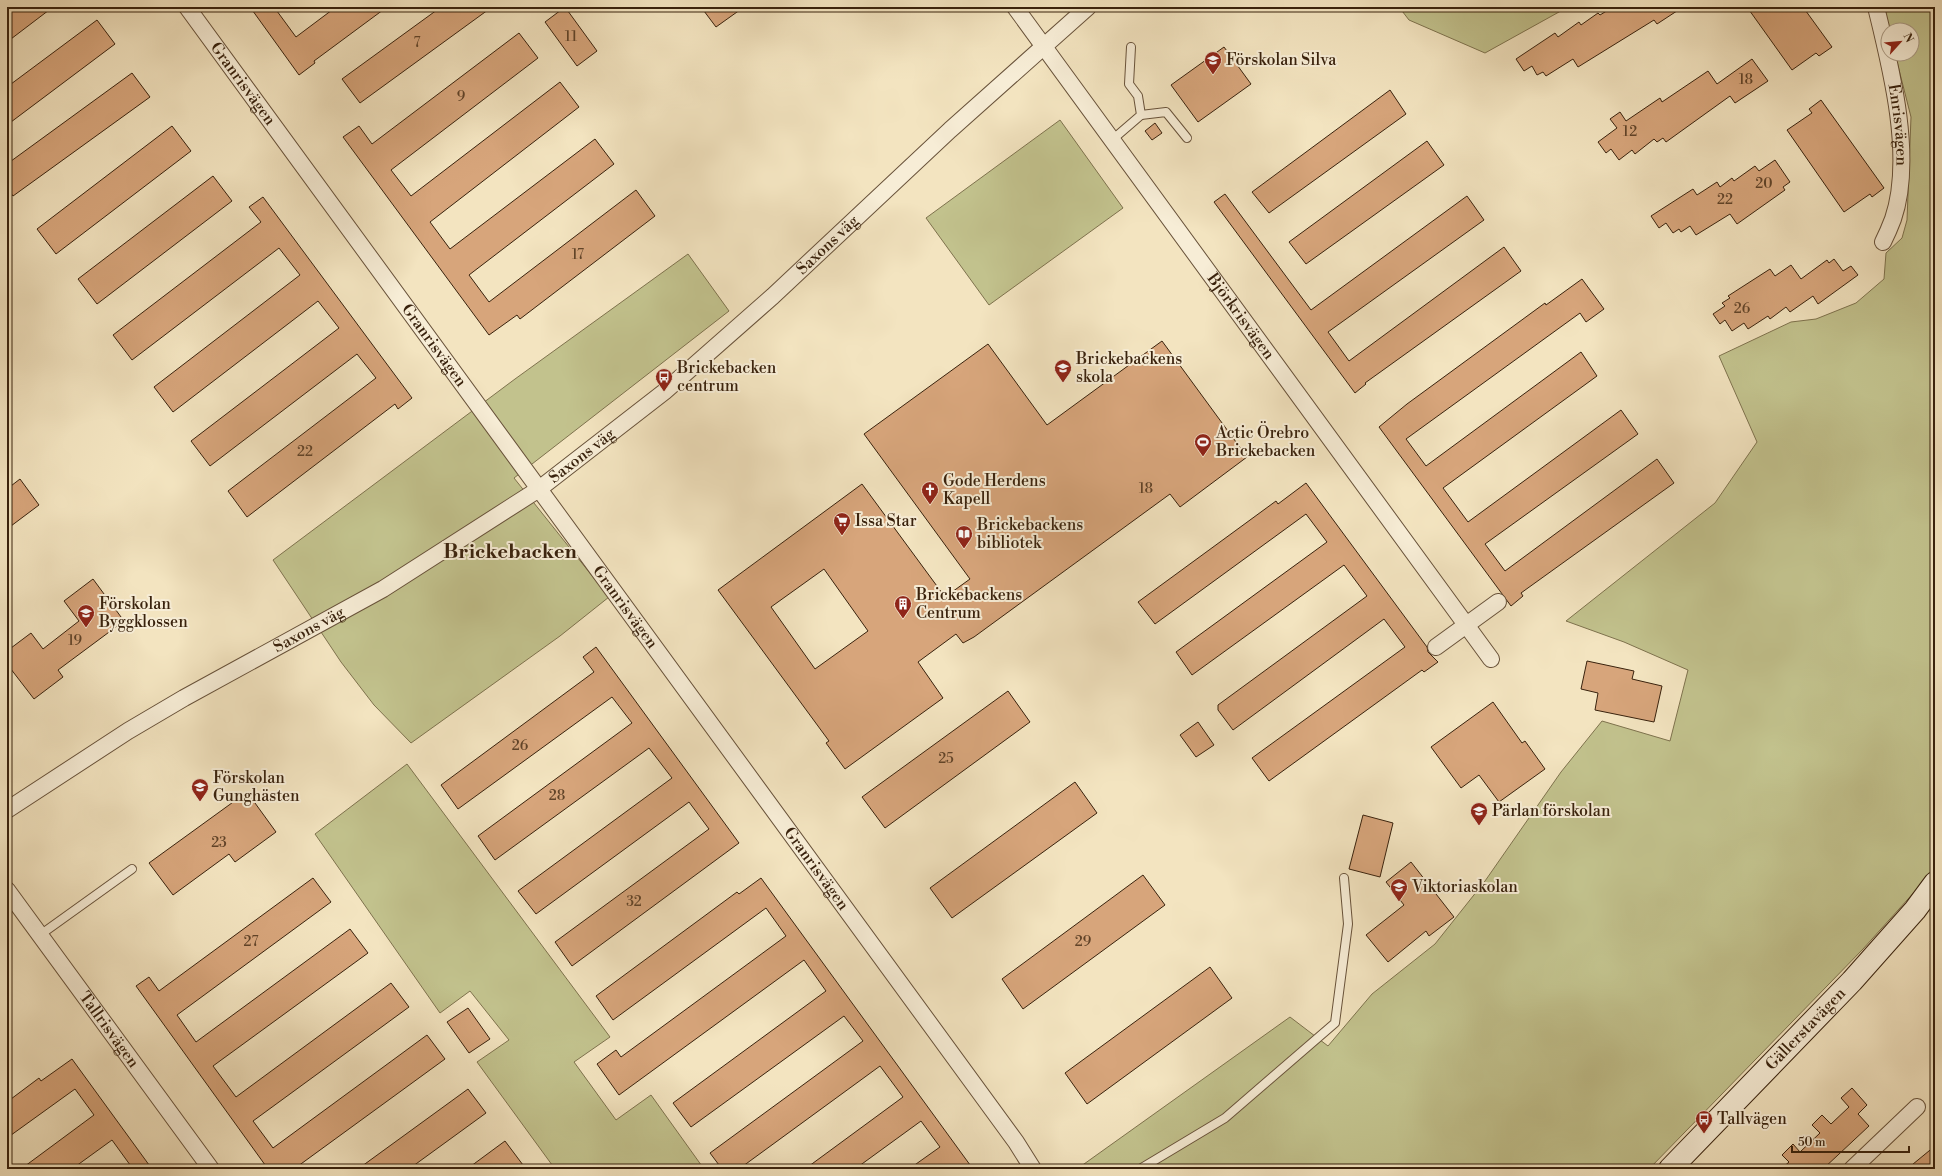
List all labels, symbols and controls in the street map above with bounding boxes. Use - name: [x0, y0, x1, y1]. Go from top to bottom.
- north arrow: [1880, 22, 1920, 62]
- house number: 11: [565, 28, 577, 46]
- text: N: [1900, 31, 1916, 45]
- house number: 7: [413, 34, 421, 52]
- street label: Granrisvägen: [206, 38, 280, 130]
- school or university icon: Förskolan Silva: [1203, 50, 1223, 75]
- place label: Förskolan Silva: [1226, 50, 1337, 70]
- house number: 18: [1739, 71, 1753, 89]
- street label: Enrisvägen: [1884, 82, 1911, 166]
- house number: 9: [457, 88, 465, 106]
- house number: 12: [1623, 123, 1637, 141]
- house number: 20: [1755, 175, 1773, 193]
- house number: 22: [1717, 191, 1733, 209]
- street label: Saxons väg: [792, 210, 863, 279]
- house number: 17: [572, 246, 584, 264]
- street label: Björkrisvägen: [1202, 268, 1279, 364]
- street label: Granrisvägen: [397, 300, 471, 391]
- house number: 26: [1734, 300, 1751, 318]
- place label: Brickebackens skola: [1075, 349, 1182, 387]
- place label: Brickebacken centrum: [676, 358, 777, 396]
- school or university icon: Brickebackens skola: [1053, 358, 1073, 383]
- bus stop icon: Brickebacken centrum: [654, 367, 674, 392]
- place label: Actic Örebro Brickebacken: [1215, 421, 1316, 461]
- street label: Saxons väg: [545, 423, 619, 488]
- sports icon: Actic Örebro Brickebacken: [1193, 432, 1213, 457]
- house number: 22: [297, 443, 313, 461]
- place label: Gode Herdens Kapell: [943, 471, 1046, 509]
- church icon: Gode Herdens Kapell: [920, 480, 940, 505]
- house number: 18: [1139, 480, 1153, 498]
- supermarket icon: Issa Star: [832, 511, 852, 536]
- place label: Issa Star: [855, 511, 917, 531]
- place label: Brickebackens bibliotek: [976, 515, 1083, 553]
- library icon: Brickebackens bibliotek: [954, 524, 974, 549]
- district label: Brickebacken: [443, 540, 578, 565]
- street label: Granrisvägen: [588, 562, 662, 653]
- place label: Brickebackens Centrum: [915, 585, 1022, 623]
- place label: Förskolan Byggklossen: [98, 594, 188, 632]
- building icon: Brickebackens Centrum: [893, 594, 913, 619]
- street label: Saxons väg: [270, 602, 349, 657]
- school or university icon: Förskolan Byggklossen: [76, 603, 96, 628]
- house number: 19: [68, 632, 82, 650]
- house number: 26: [512, 737, 529, 755]
- house number: 25: [938, 750, 954, 768]
- place label: Förskolan Gunghästen: [213, 768, 300, 806]
- school or university icon: Förskolan Gunghästen: [190, 777, 210, 802]
- house number: 28: [549, 787, 565, 805]
- school or university icon: Pärlan förskolan: [1469, 801, 1489, 826]
- place label: Pärlan förskolan: [1492, 801, 1611, 821]
- street label: Granrisvägen: [779, 823, 854, 914]
- house number: 23: [211, 834, 227, 852]
- school or university icon: Viktoriaskolan: [1389, 877, 1409, 902]
- place label: Viktoriaskolan: [1411, 877, 1518, 897]
- house number: 32: [626, 893, 642, 911]
- house number: 27: [244, 933, 258, 951]
- house number: 29: [1075, 933, 1091, 951]
- street label: Gällerstavägen: [1761, 983, 1850, 1074]
- street label: Tallrisvägen: [75, 988, 144, 1072]
- bus stop icon: Tallvägen: [1694, 1109, 1714, 1134]
- place label: Tallvägen: [1717, 1109, 1787, 1129]
- scale bar: [1792, 1128, 1909, 1154]
- text: 50 m: [1798, 1135, 1826, 1150]

